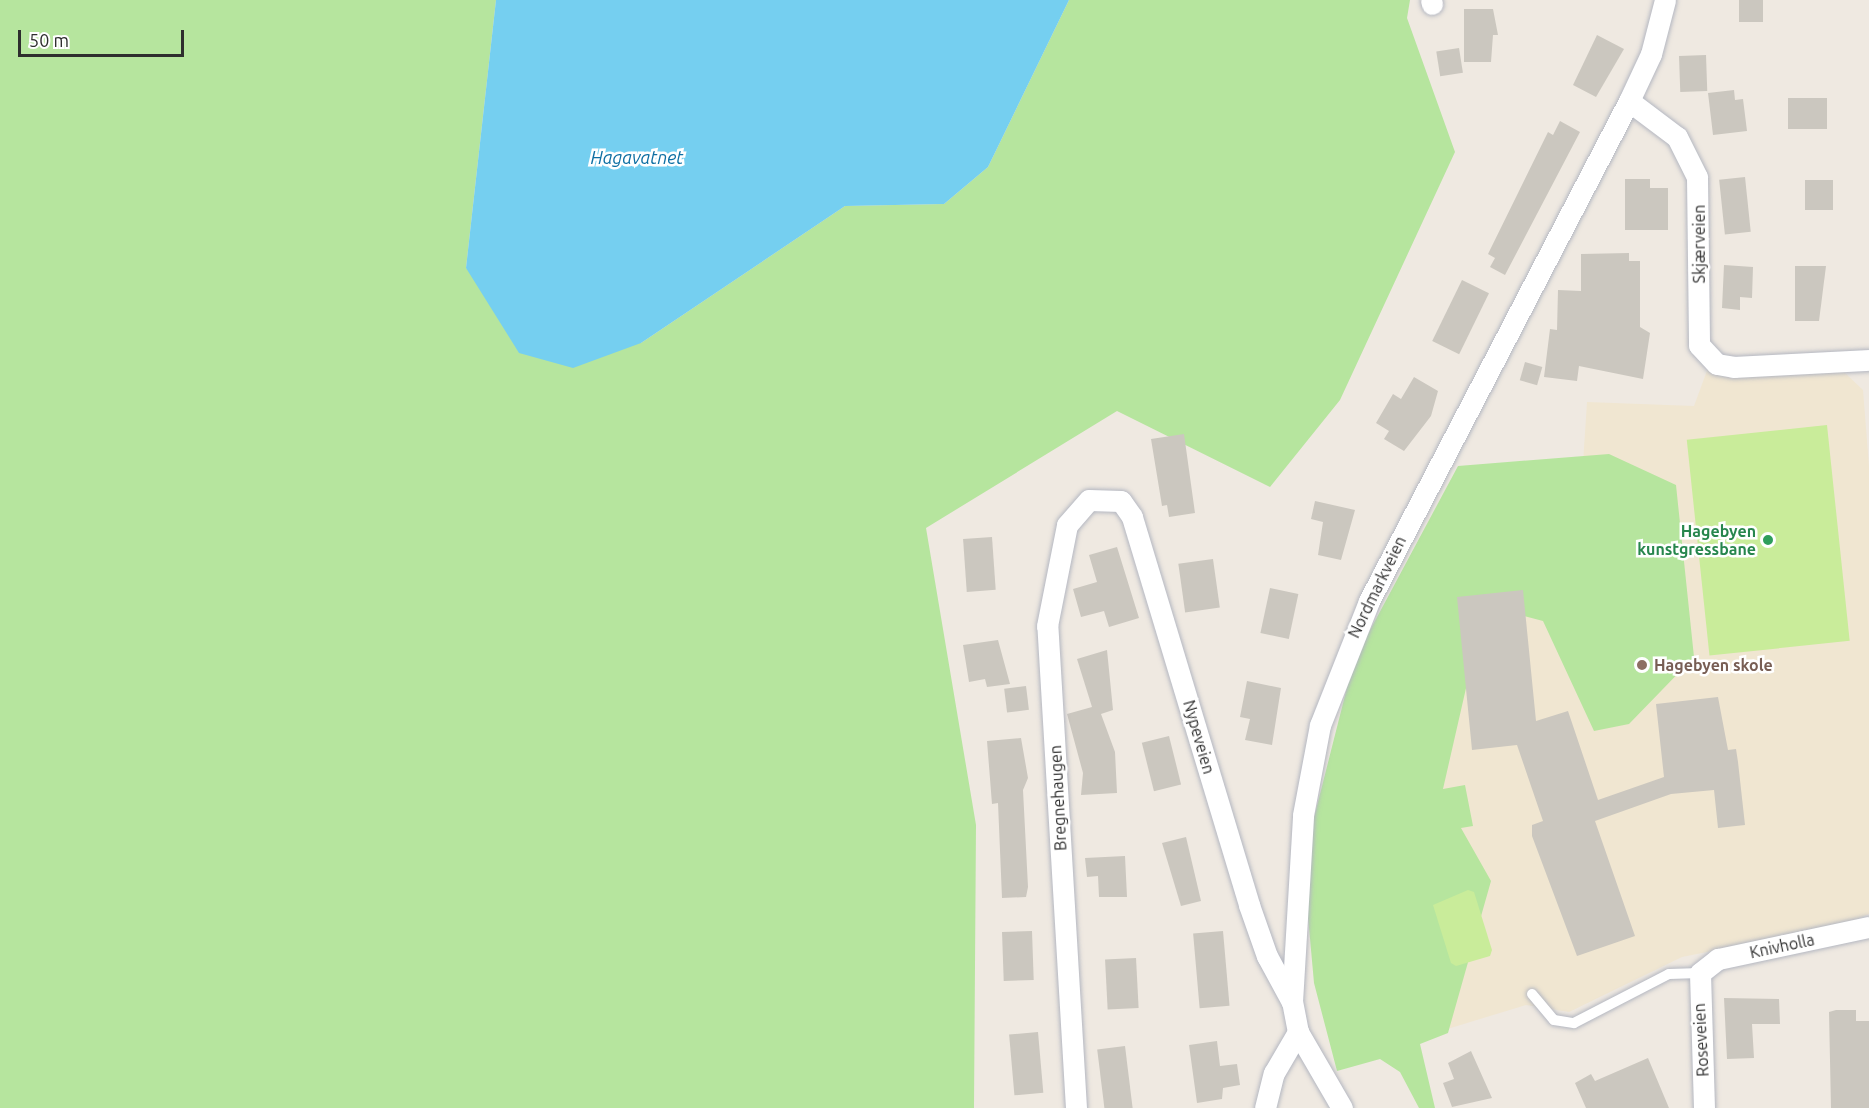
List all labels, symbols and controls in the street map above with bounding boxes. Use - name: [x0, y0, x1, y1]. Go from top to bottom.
- scale bar: [21, 18, 188, 56]
- text: 50 m: [29, 30, 69, 50]
- water label: Hagavatnet: [591, 146, 683, 168]
- street label: Skjærveien: [1689, 205, 1709, 283]
- place label: Hagebyen kunstgressbane: [1637, 521, 1756, 559]
- street label: Nordmarkveien: [1344, 533, 1410, 641]
- marker: Hagebyen kunstgressbane: [1761, 533, 1775, 547]
- place label: Hagebyen skole: [1654, 655, 1773, 675]
- marker: Hagebyen skole: [1635, 658, 1649, 672]
- street label: Nypeveien: [1179, 698, 1219, 776]
- street label: Bregnehaugen: [1046, 745, 1070, 851]
- street label: Knivholla: [1748, 930, 1816, 962]
- street label: Roseveien: [1689, 1003, 1713, 1077]

